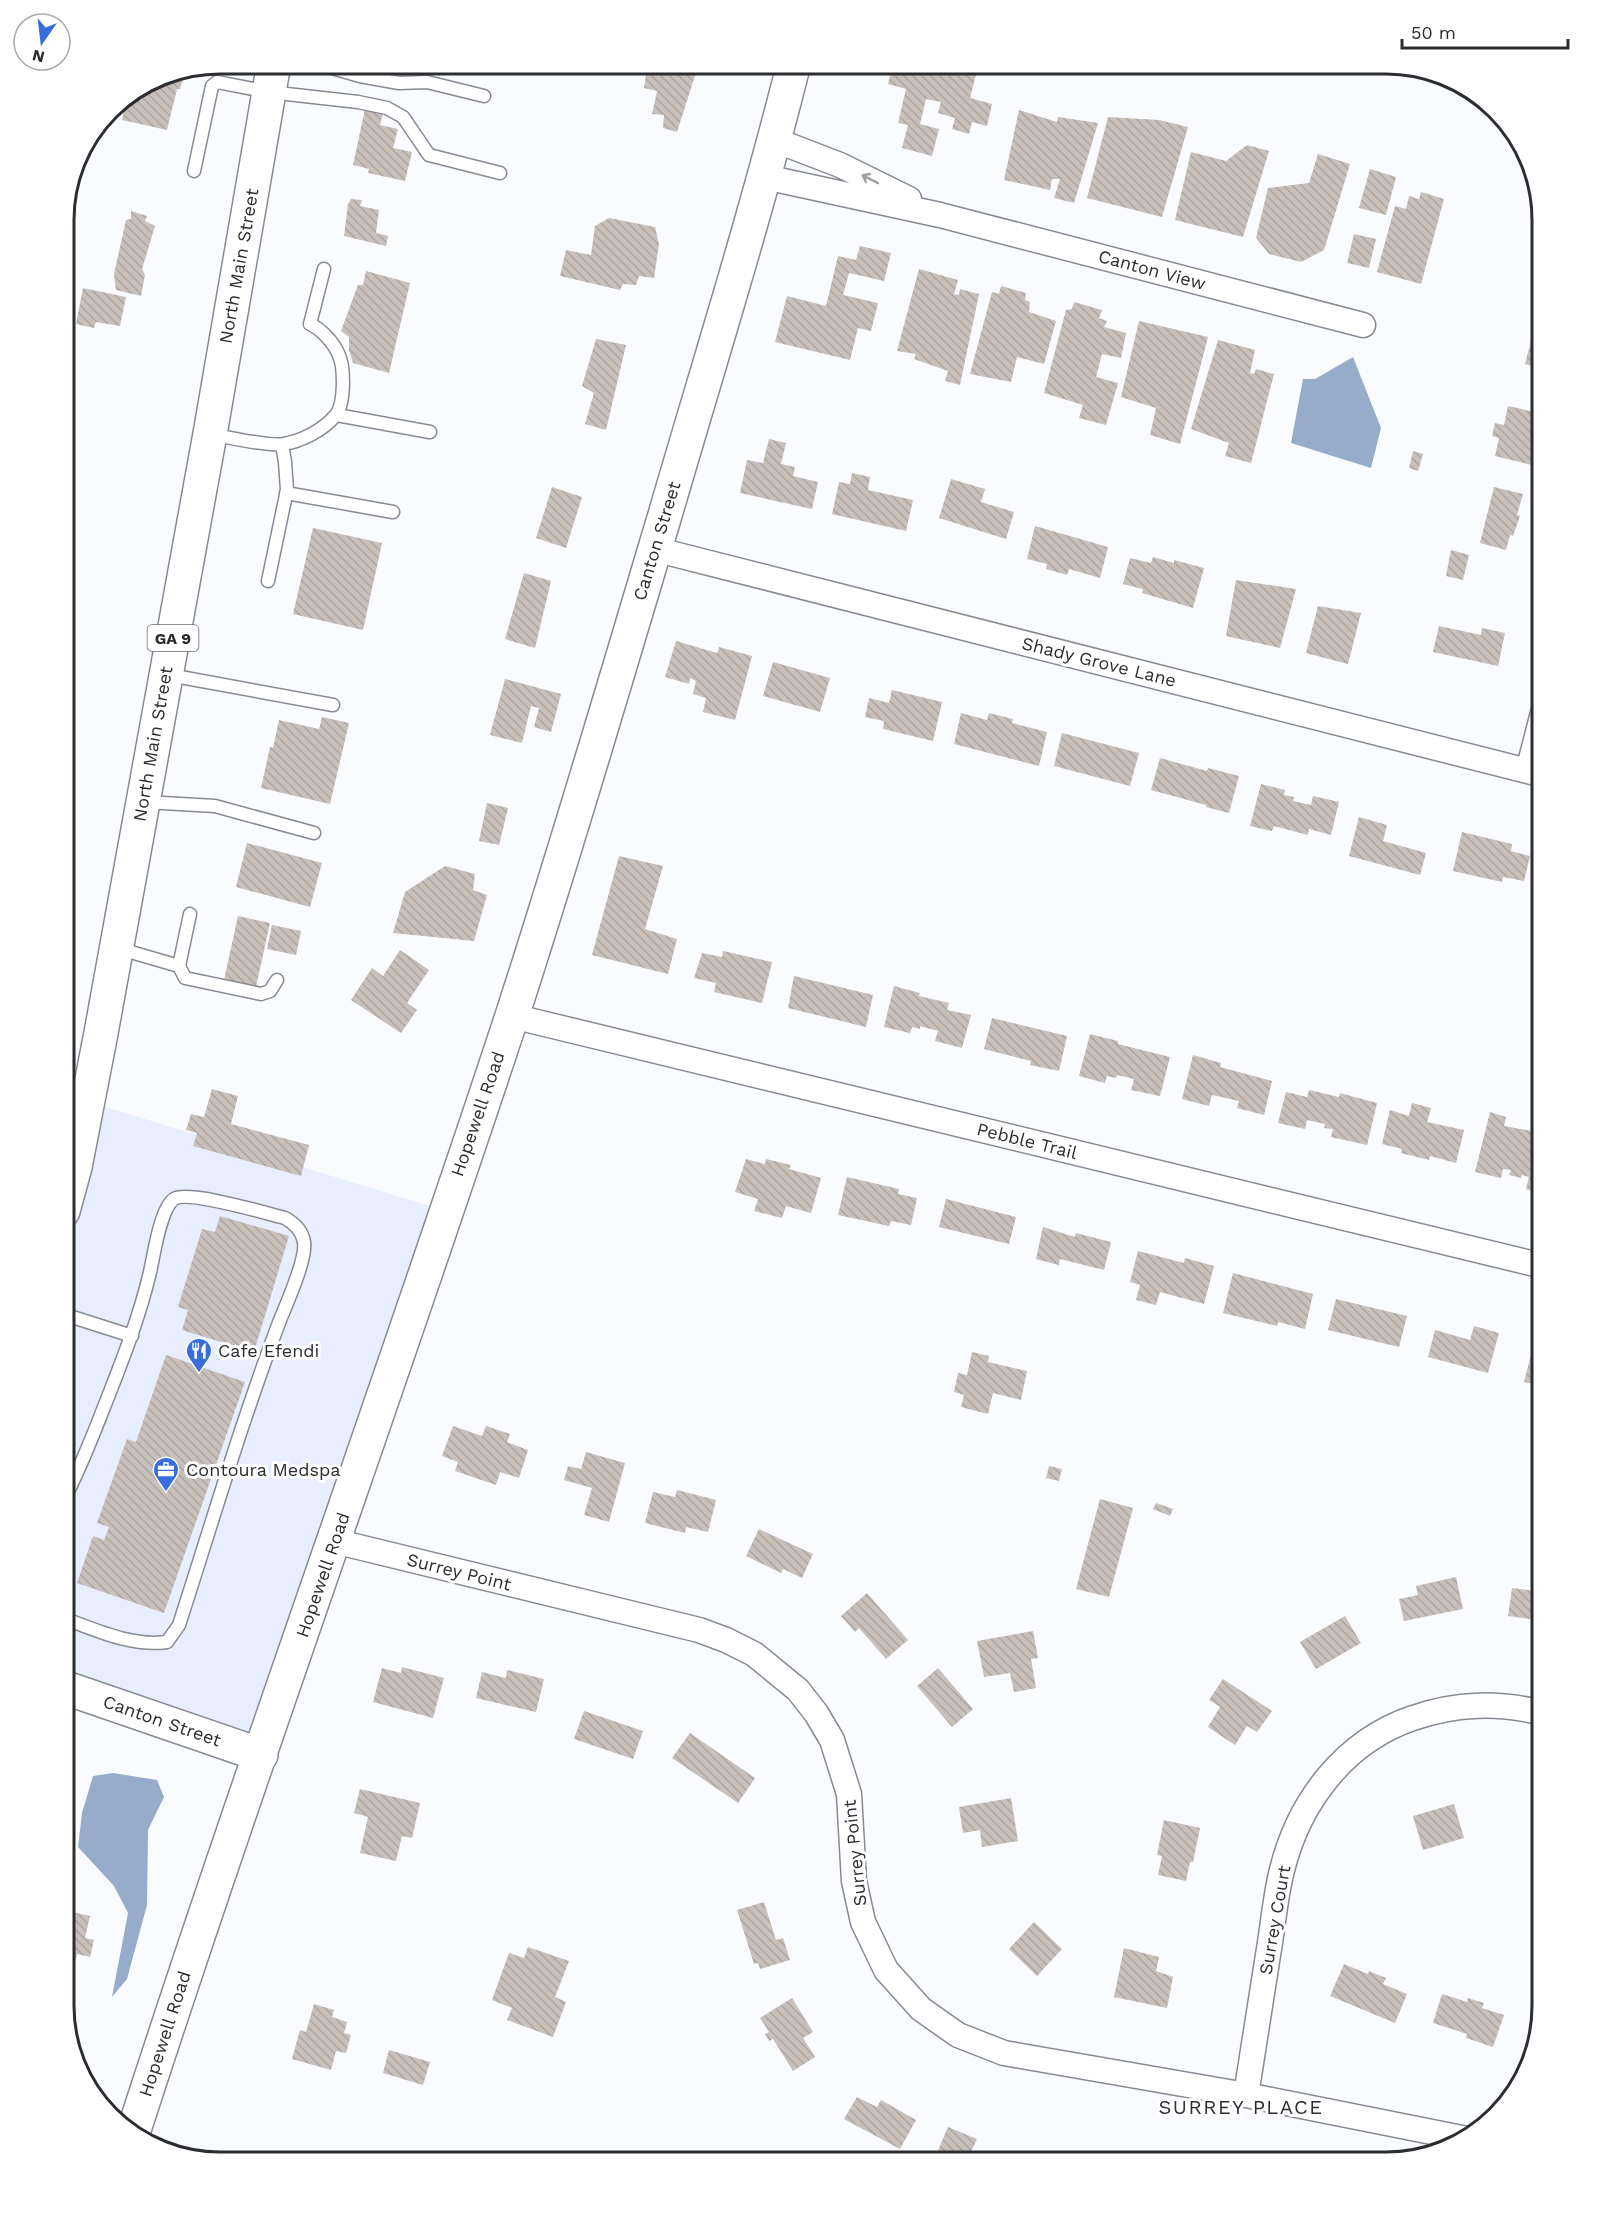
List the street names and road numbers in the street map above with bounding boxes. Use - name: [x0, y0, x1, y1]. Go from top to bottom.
- street label: North Main Street: [215, 186, 263, 345]
- street label: Canton View: [1096, 245, 1208, 294]
- street label: Canton Street: [628, 478, 685, 603]
- road number: GA 9: [148, 625, 198, 651]
- street label: Shady Grove Lane: [1020, 632, 1179, 691]
- street label: North Main Street: [129, 664, 177, 823]
- street label: Hopewell Road: [446, 1049, 509, 1179]
- street label: Pebble Trail: [975, 1118, 1080, 1163]
- street label: Hopewell Road: [291, 1510, 354, 1640]
- street label: Surrey Point: [405, 1548, 514, 1595]
- street label: Canton Street: [100, 1691, 224, 1751]
- street label: Surrey Point: [838, 1798, 871, 1907]
- street label: Surrey Court: [1255, 1863, 1295, 1976]
- street label: Hopewell Road: [134, 1968, 195, 2099]

